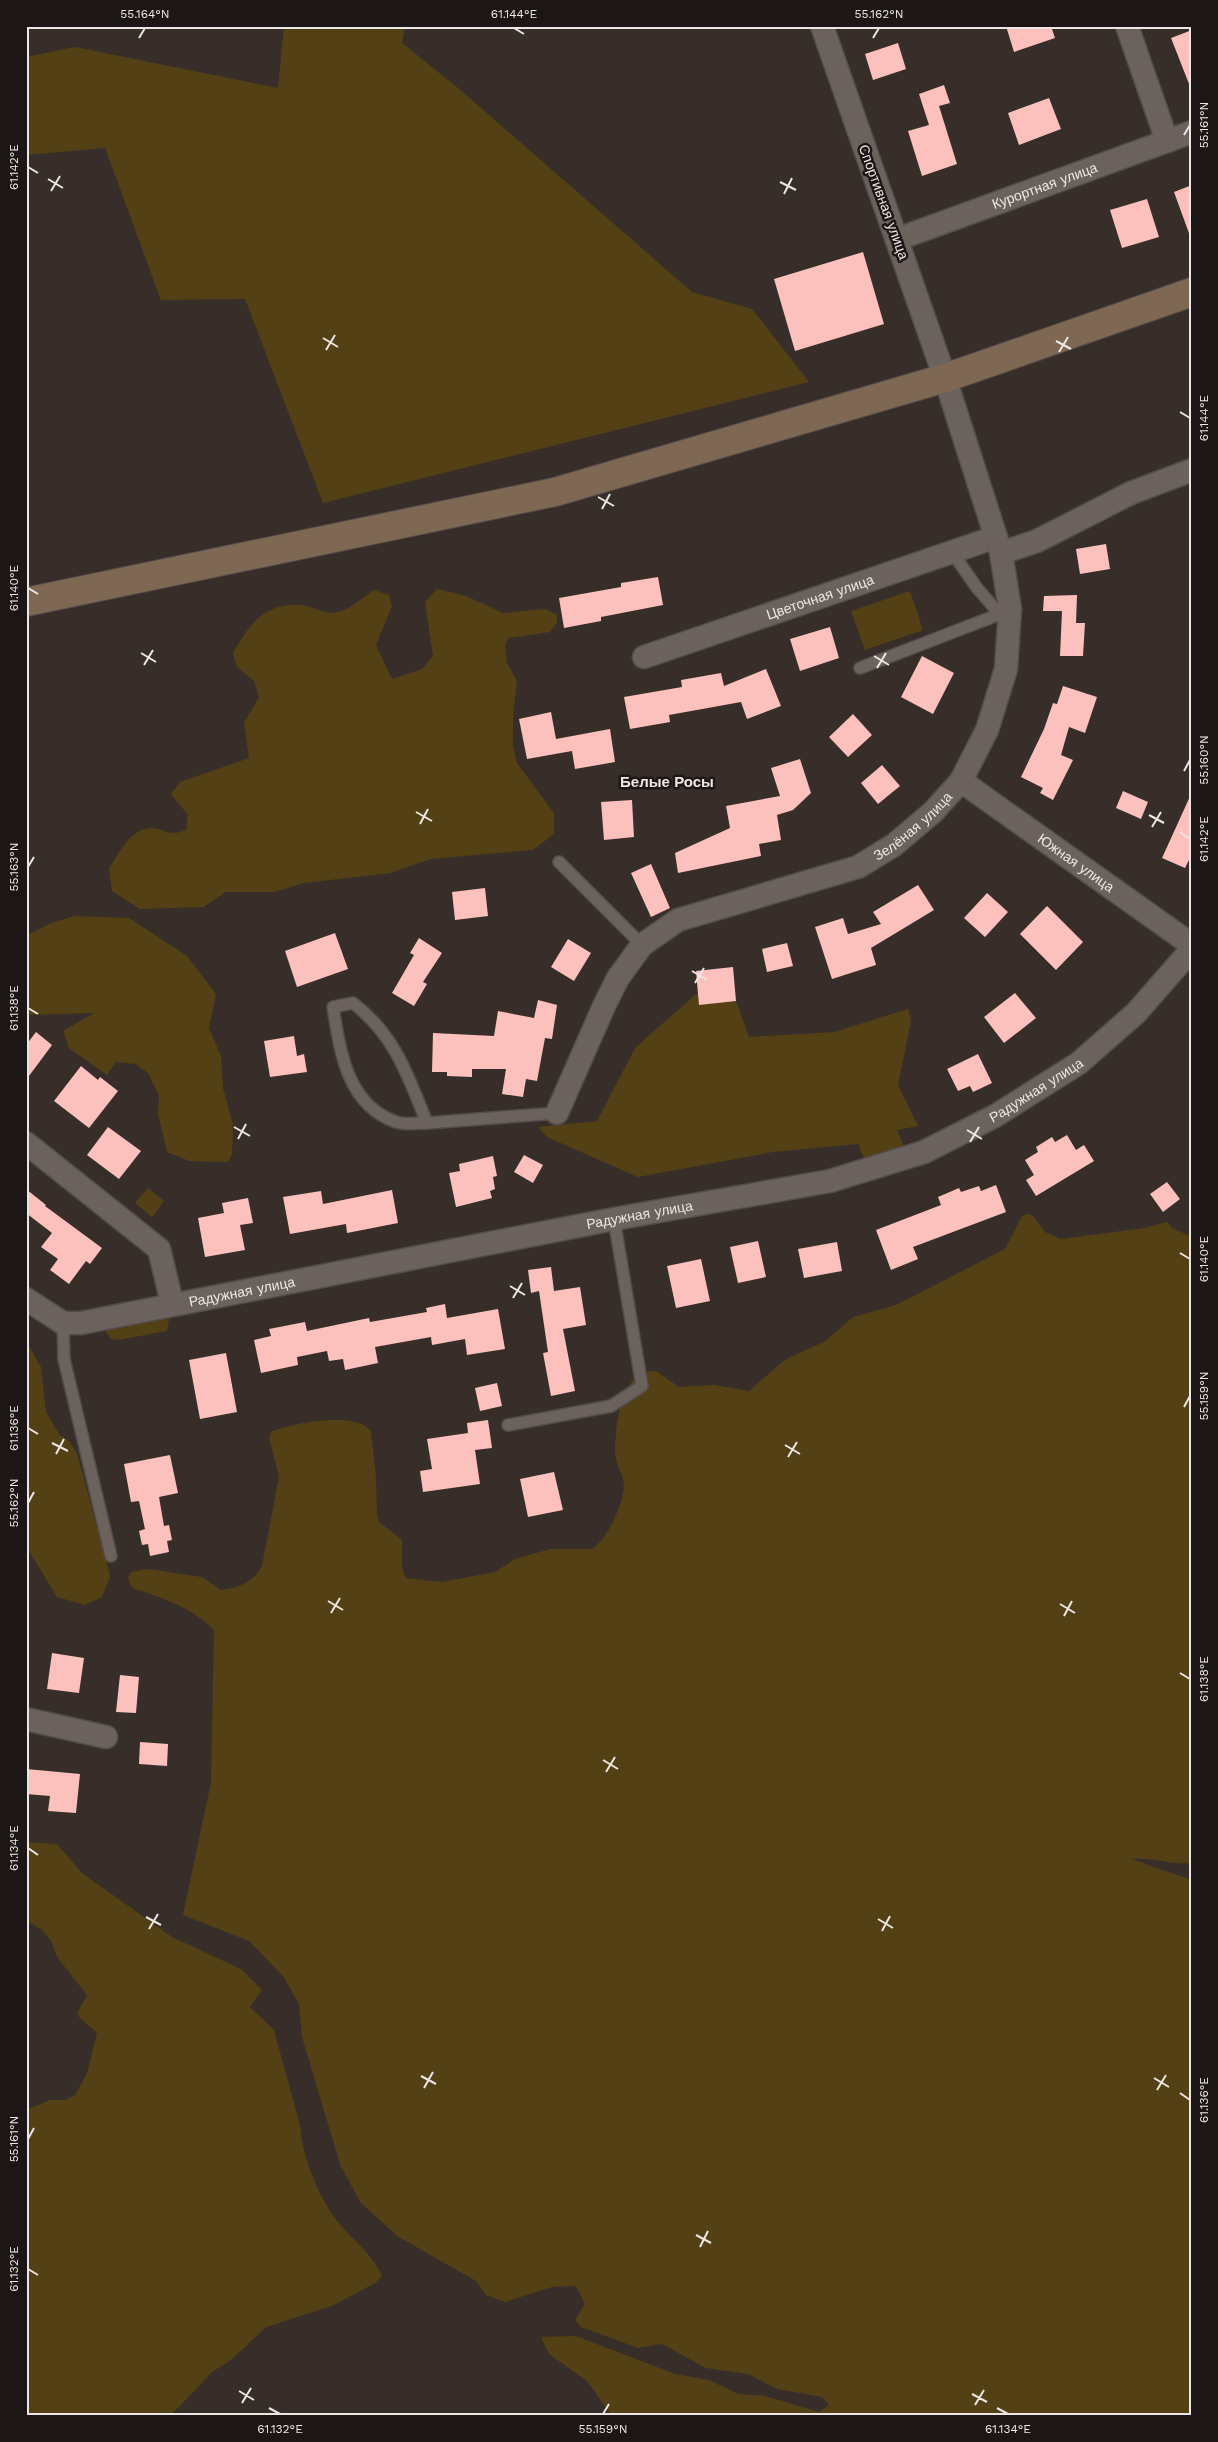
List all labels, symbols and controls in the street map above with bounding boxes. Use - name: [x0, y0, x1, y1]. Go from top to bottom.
- text: 55.164°N: [120, 7, 170, 21]
- text: 61.144°E: [491, 7, 537, 21]
- text: 55.162°N: [854, 7, 904, 21]
- text: 55.161°N: [1197, 102, 1211, 148]
- street label: Спортивная улица: [856, 142, 912, 262]
- text: 61.142°E: [7, 144, 21, 190]
- street label: Курортная улица: [990, 159, 1100, 212]
- text: 61.144°E: [1197, 395, 1211, 441]
- text: 61.140°E: [7, 564, 21, 611]
- street label: Цветочная улица: [764, 571, 876, 623]
- text: 55.160°N: [1197, 735, 1211, 785]
- district label: Белые Росы: [620, 773, 714, 791]
- street label: Зелёная улица: [870, 788, 955, 864]
- text: 61.142°E: [1197, 816, 1211, 862]
- street label: Южная улица: [1035, 830, 1117, 895]
- text: 55.163°N: [7, 842, 21, 892]
- text: 61.138°E: [7, 985, 21, 1031]
- street label: Радужная улица: [987, 1054, 1086, 1126]
- street label: Радужная улица: [585, 1197, 694, 1232]
- text: 61.140°E: [1197, 1235, 1211, 1282]
- street label: Радужная улица: [187, 1273, 297, 1310]
- text: 55.159°N: [1197, 1371, 1211, 1421]
- text: 61.136°E: [7, 1405, 21, 1451]
- text: 55.162°N: [7, 1478, 21, 1528]
- text: 61.138°E: [1197, 1656, 1211, 1702]
- text: 61.134°E: [7, 1825, 21, 1871]
- text: 61.136°E: [1197, 2077, 1211, 2123]
- text: 55.161°N: [7, 2116, 21, 2162]
- text: 61.132°E: [7, 2246, 21, 2292]
- text: 61.132°E: [257, 2422, 303, 2436]
- text: 55.159°N: [578, 2422, 628, 2436]
- text: 61.134°E: [985, 2422, 1031, 2436]

